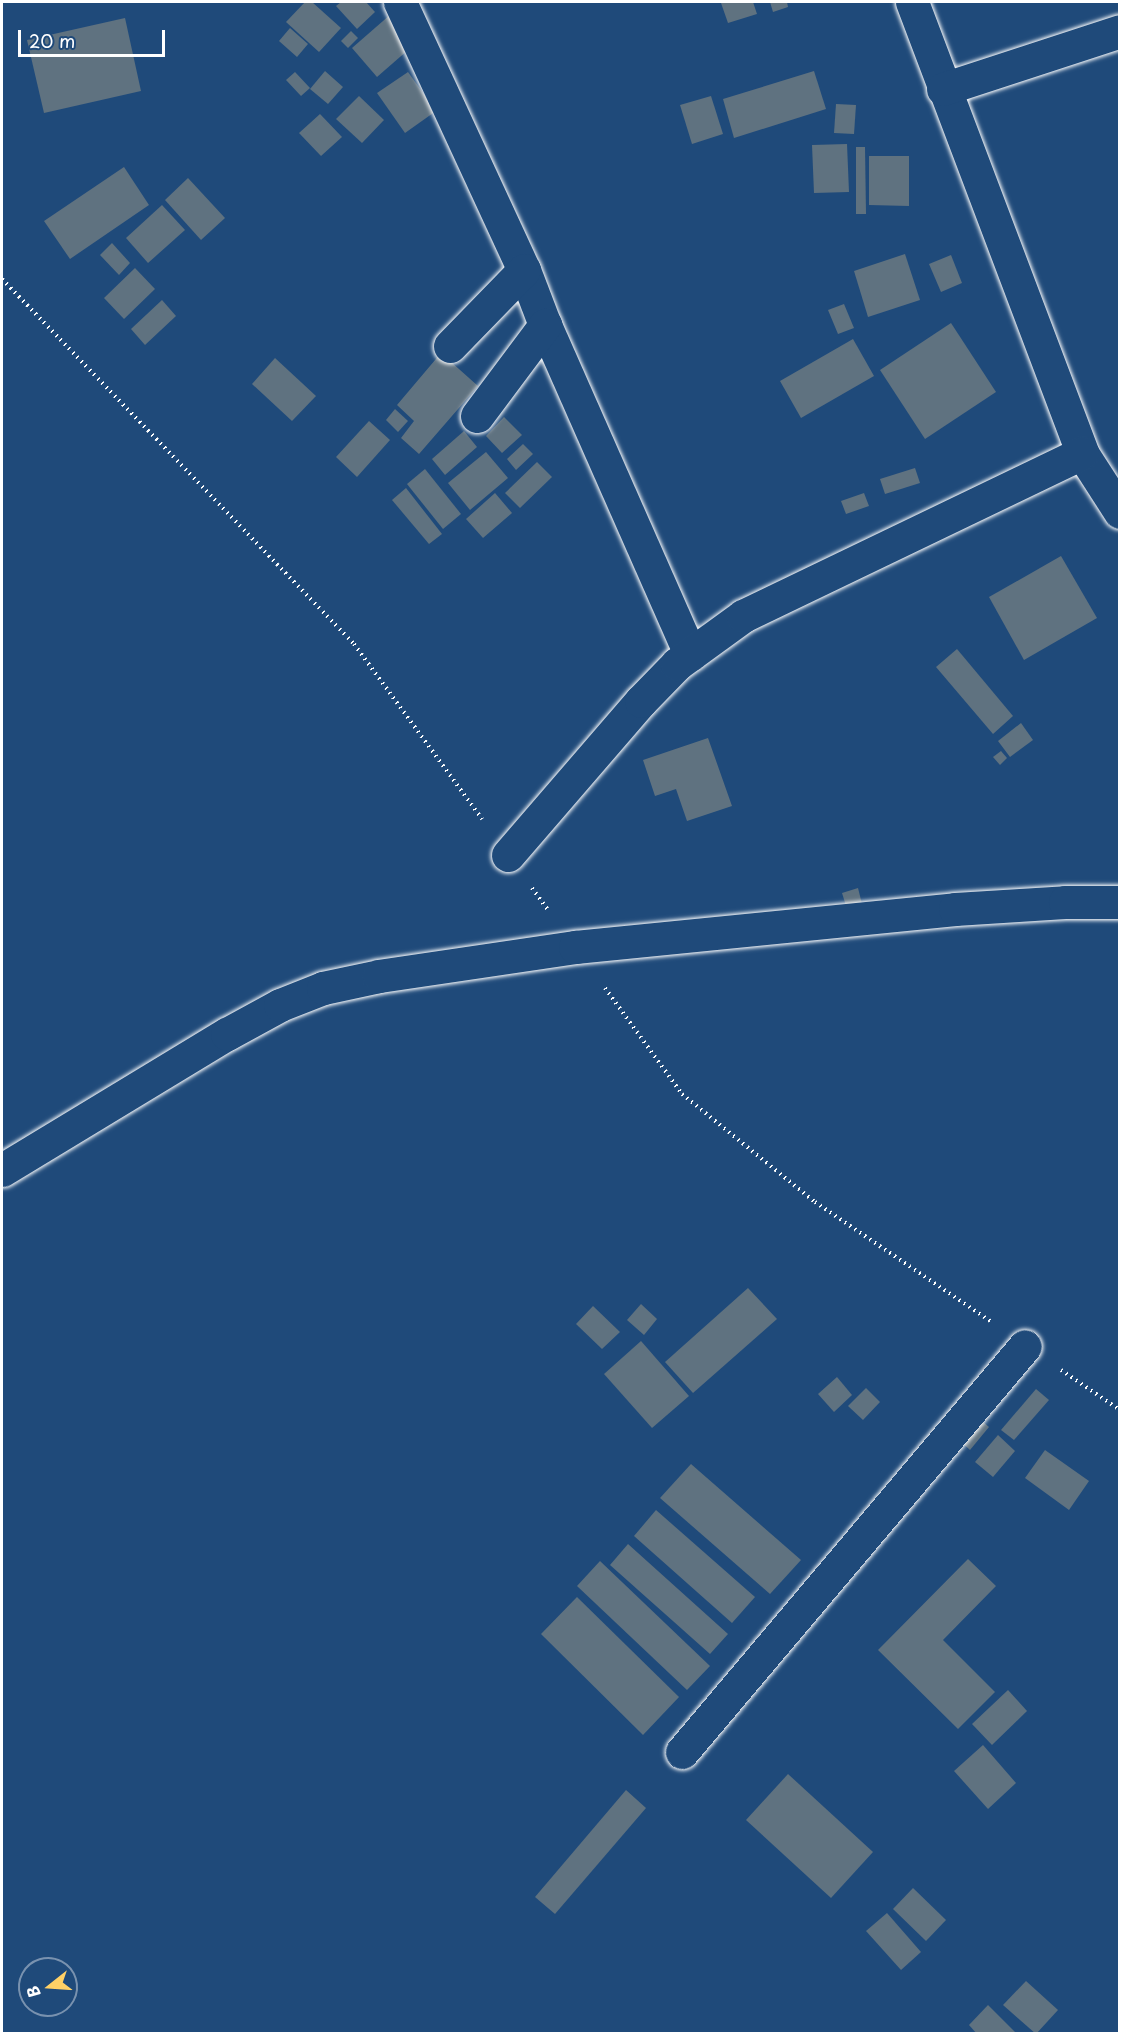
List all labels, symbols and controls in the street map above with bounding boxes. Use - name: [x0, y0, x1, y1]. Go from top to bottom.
- scale bar: [21, 18, 168, 56]
- text: 20 m: [29, 27, 75, 54]
- north arrow: [18, 1957, 78, 2017]
- text: B: [20, 1983, 46, 2000]

